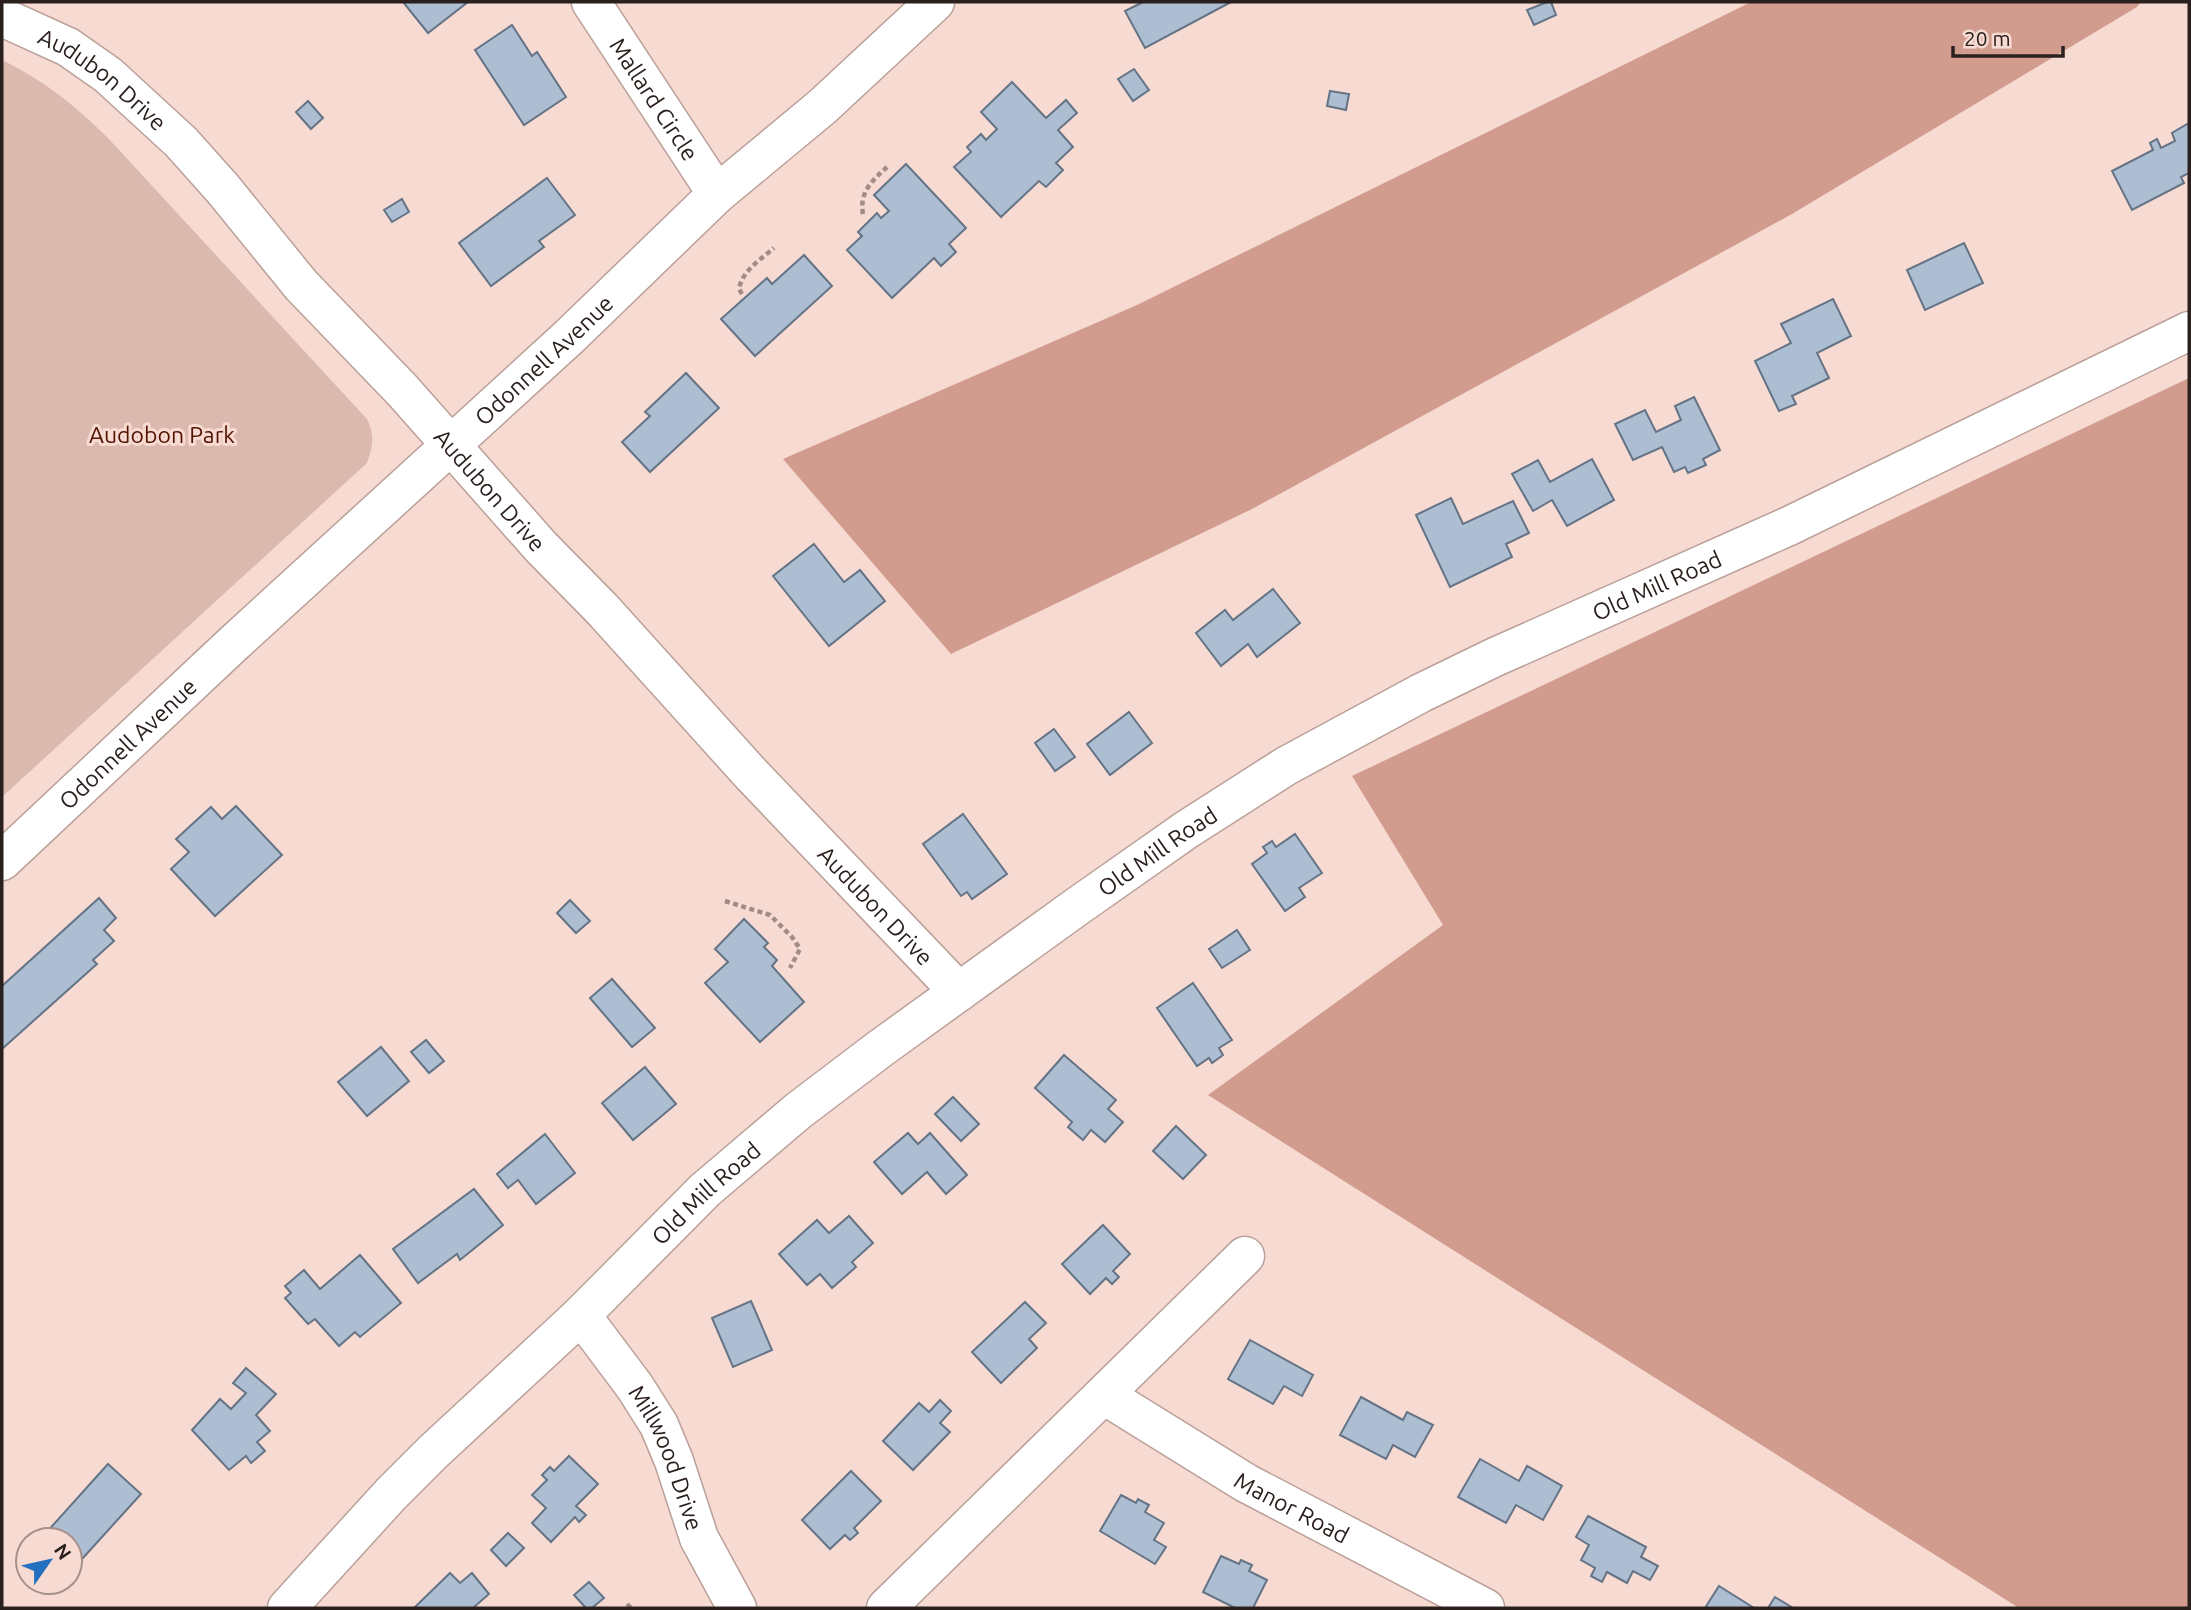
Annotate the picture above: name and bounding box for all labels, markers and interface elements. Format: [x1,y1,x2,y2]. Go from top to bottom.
scale bar [1953,14,2063,58]
street label: Audubon Drive [35,23,172,135]
text: 20 m [1964,26,2011,50]
street label: Mallard Circle [605,33,704,165]
street label: Odonnell Avenue [469,290,617,429]
park label: Audobon Park [89,422,235,447]
street label: Audubon Drive [430,424,551,556]
street label: Old Mill Road [1588,545,1725,625]
street label: Odonnell Avenue [54,673,201,814]
street label: Old Mill Road [1093,801,1221,901]
street label: Audubon Drive [814,841,938,970]
street label: Old Mill Road [646,1137,765,1249]
street label: Millwood Drive [625,1381,708,1533]
street label: Manor Road [1230,1467,1353,1547]
north arrow [14,1526,84,1596]
text: N [50,1539,76,1564]

